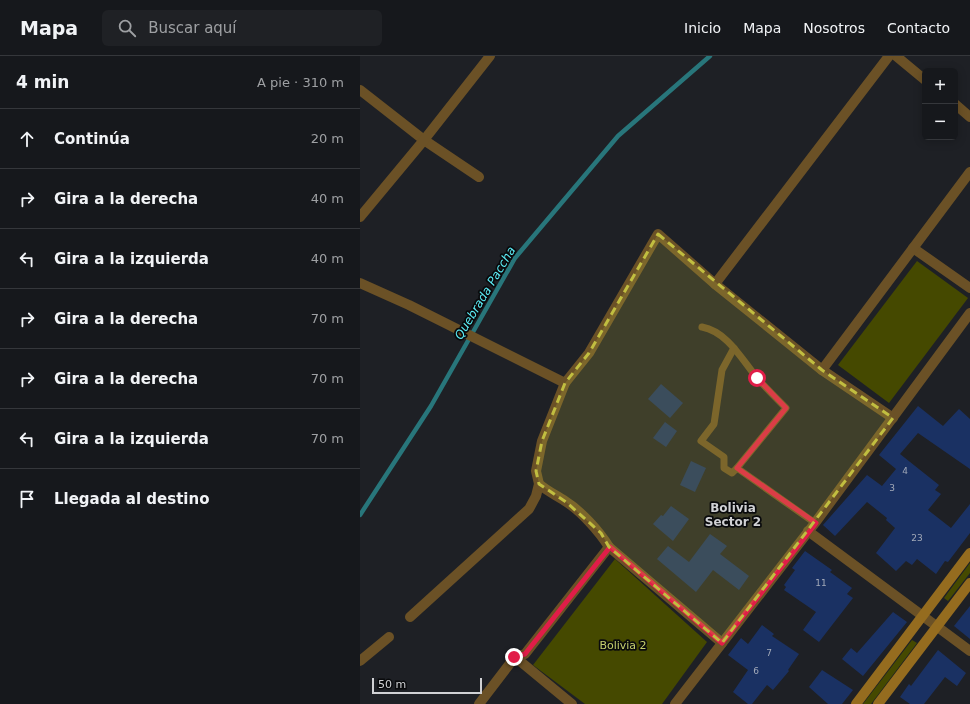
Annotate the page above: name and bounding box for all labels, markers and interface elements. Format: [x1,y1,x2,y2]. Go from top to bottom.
search box [102,10,382,46]
text: Mapa [20,17,78,39]
icon: search [116,17,138,39]
text: Buscar aquí [148,19,237,37]
text: Inicio [684,20,721,36]
text: Mapa [743,20,781,36]
text: Nosotros [803,20,865,36]
text: Contacto [887,20,950,36]
map controls [922,68,958,140]
button: + [922,68,958,104]
text: 4 min [16,72,69,92]
text: A pie · 310 m [257,75,344,90]
button: − [922,104,958,140]
icon: ahead [16,128,38,150]
text: Continúa [54,130,130,148]
text: 20 m [311,131,344,146]
icon: right [16,188,38,210]
text: Gira a la derecha [54,190,198,208]
text: 40 m [311,191,344,206]
water label: Quebrada Paccha [452,244,518,342]
icon: left [16,248,38,270]
text: Gira a la izquierda [54,250,209,268]
text: 40 m [311,251,344,266]
icon: right [16,308,38,330]
text: Gira a la derecha [54,310,198,328]
text: 70 m [311,311,344,326]
icon: right [16,368,38,390]
route start [748,369,766,387]
text: Gira a la derecha [54,370,198,388]
text: 70 m [311,371,344,386]
icon: left [16,428,38,450]
text: Gira a la izquierda [54,430,209,448]
text: 70 m [311,431,344,446]
house number: 4 [902,466,908,476]
house number: 3 [889,483,895,493]
icon: arrive [16,488,38,510]
text: Llegada al destino [54,490,209,508]
district label: Bolivia Sector 2 [705,501,761,529]
house number: 23 [911,533,923,543]
house number: 11 [815,578,827,588]
park label: Bolivia 2 [599,639,647,652]
route end [505,648,523,666]
house number: 7 [766,648,772,658]
house number: 6 [753,666,759,676]
scale bar [372,676,482,695]
text: 50 m [378,678,406,691]

